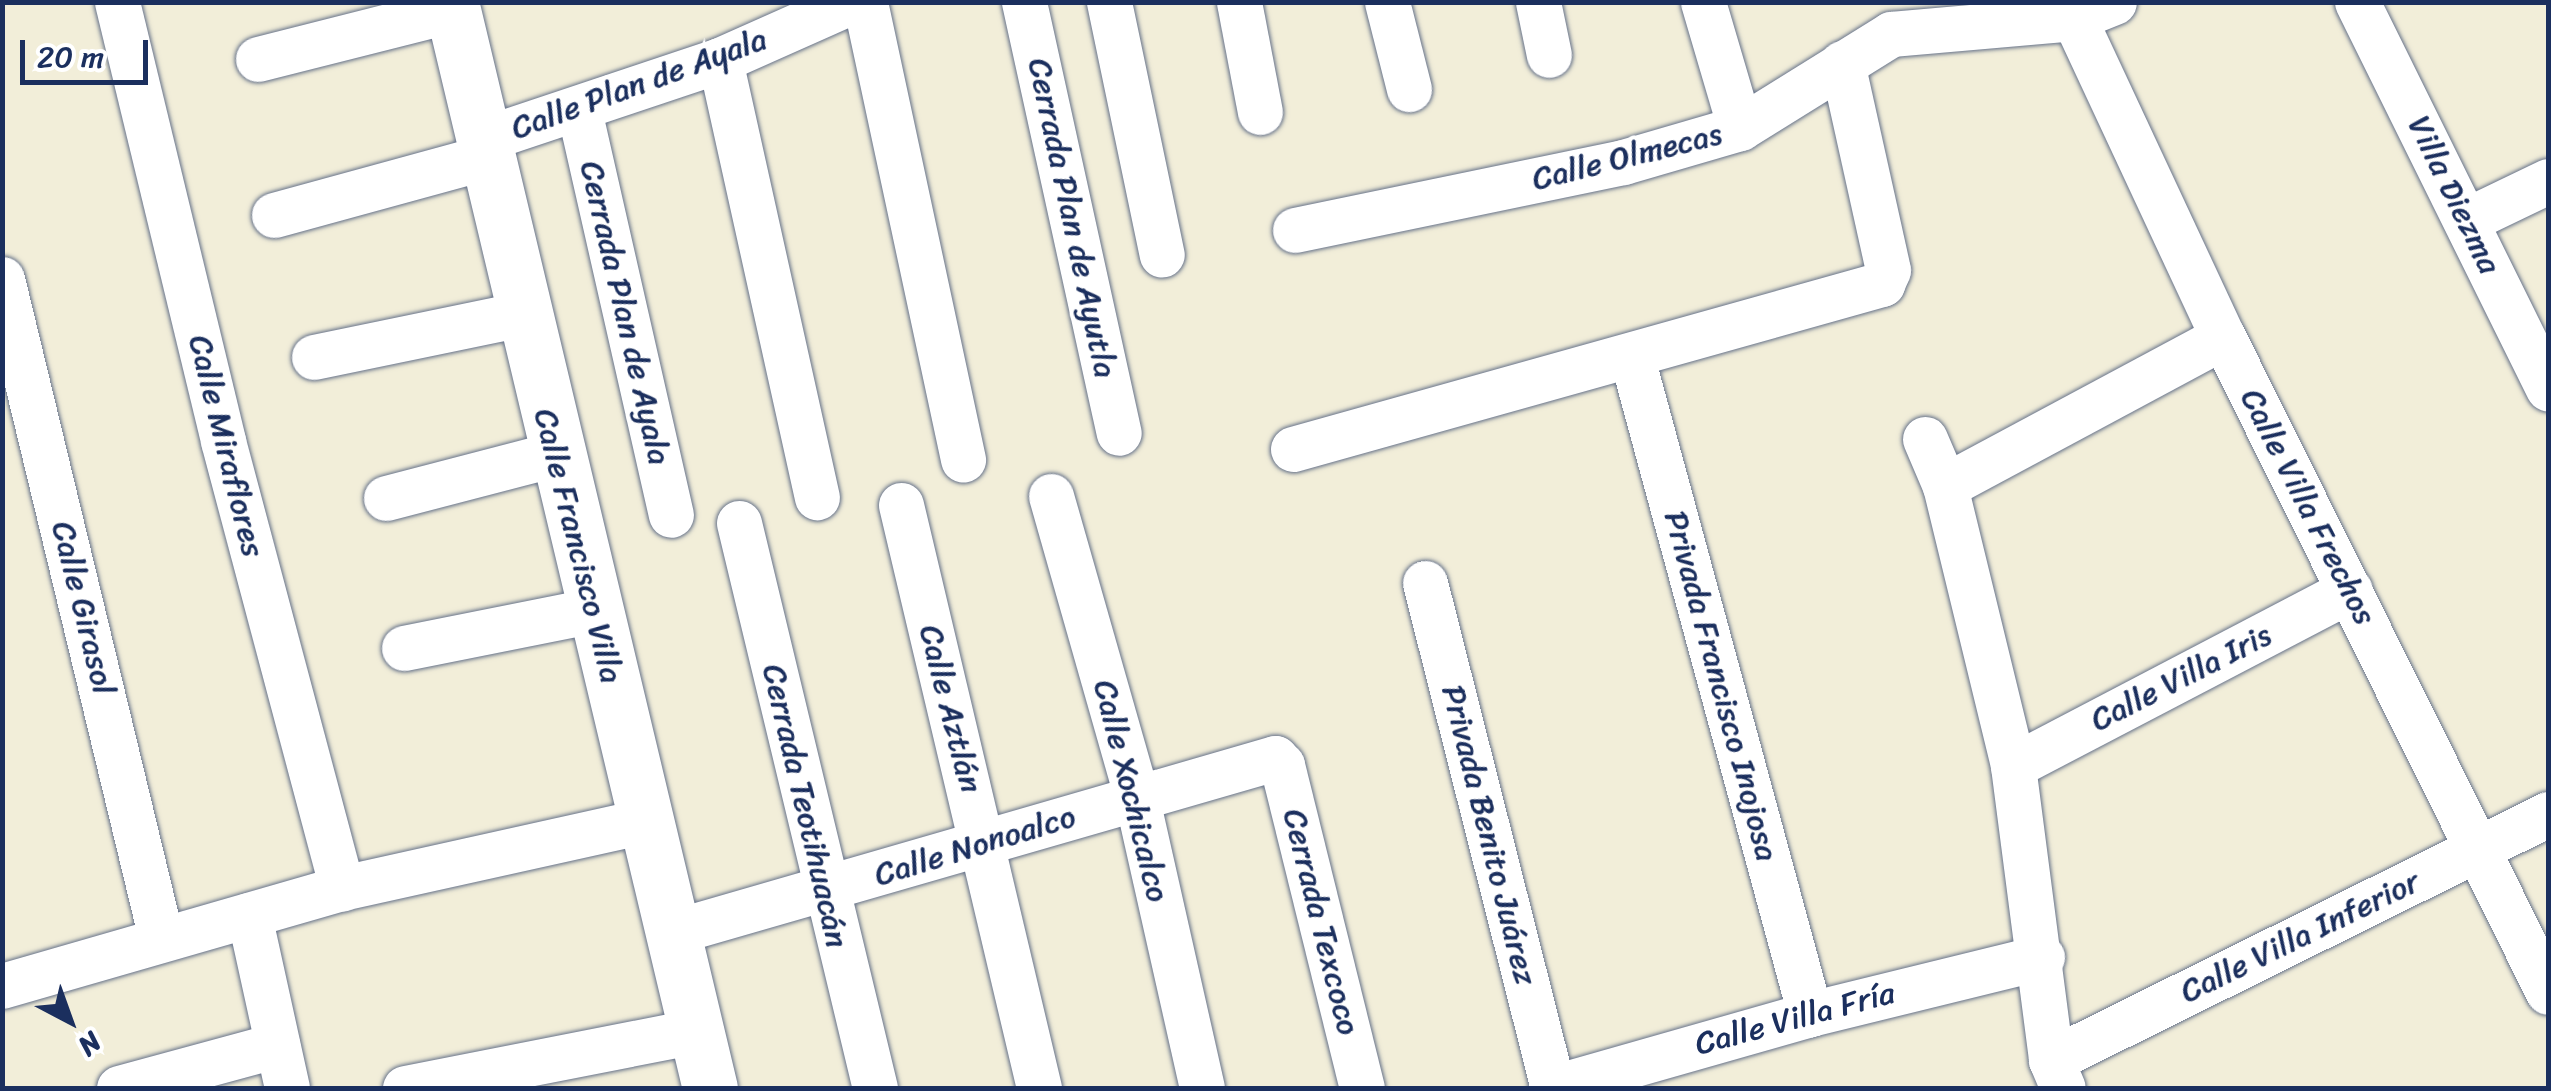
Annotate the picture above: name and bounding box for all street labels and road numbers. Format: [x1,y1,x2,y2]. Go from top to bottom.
street label: Calle Plan de Ayala [506,20,772,148]
street label: Cerrada Plan de Ayutla [1019,55,1125,381]
street label: Villa Diezma [2399,110,2509,280]
street label: Calle Olmecas [1527,115,1727,199]
street label: Cerrada Plan de Ayala [571,157,679,469]
street label: Calle Miraflores [180,332,272,560]
street label: Calle Villa Frechos [2232,382,2384,632]
street label: Calle Francisco Villa [525,403,631,689]
street label: Privada Francisco Inojosa [1656,508,1786,864]
street label: Calle Girasol [43,518,123,698]
street label: Calle Villa Iris [2084,616,2278,740]
street label: Calle Aztlán [911,621,989,797]
street label: Cerrada Teotihuacán [754,661,856,951]
street label: Calle Xochicalco [1085,676,1177,906]
street label: Privada Benito Juárez [1433,681,1545,989]
street label: Calle Nonoalco [870,797,1080,895]
street label: Cerrada Texcoco [1274,805,1368,1039]
street label: Calle Villa Inferior [2174,863,2426,1011]
street label: Calle Villa Fría [1691,974,1899,1064]

